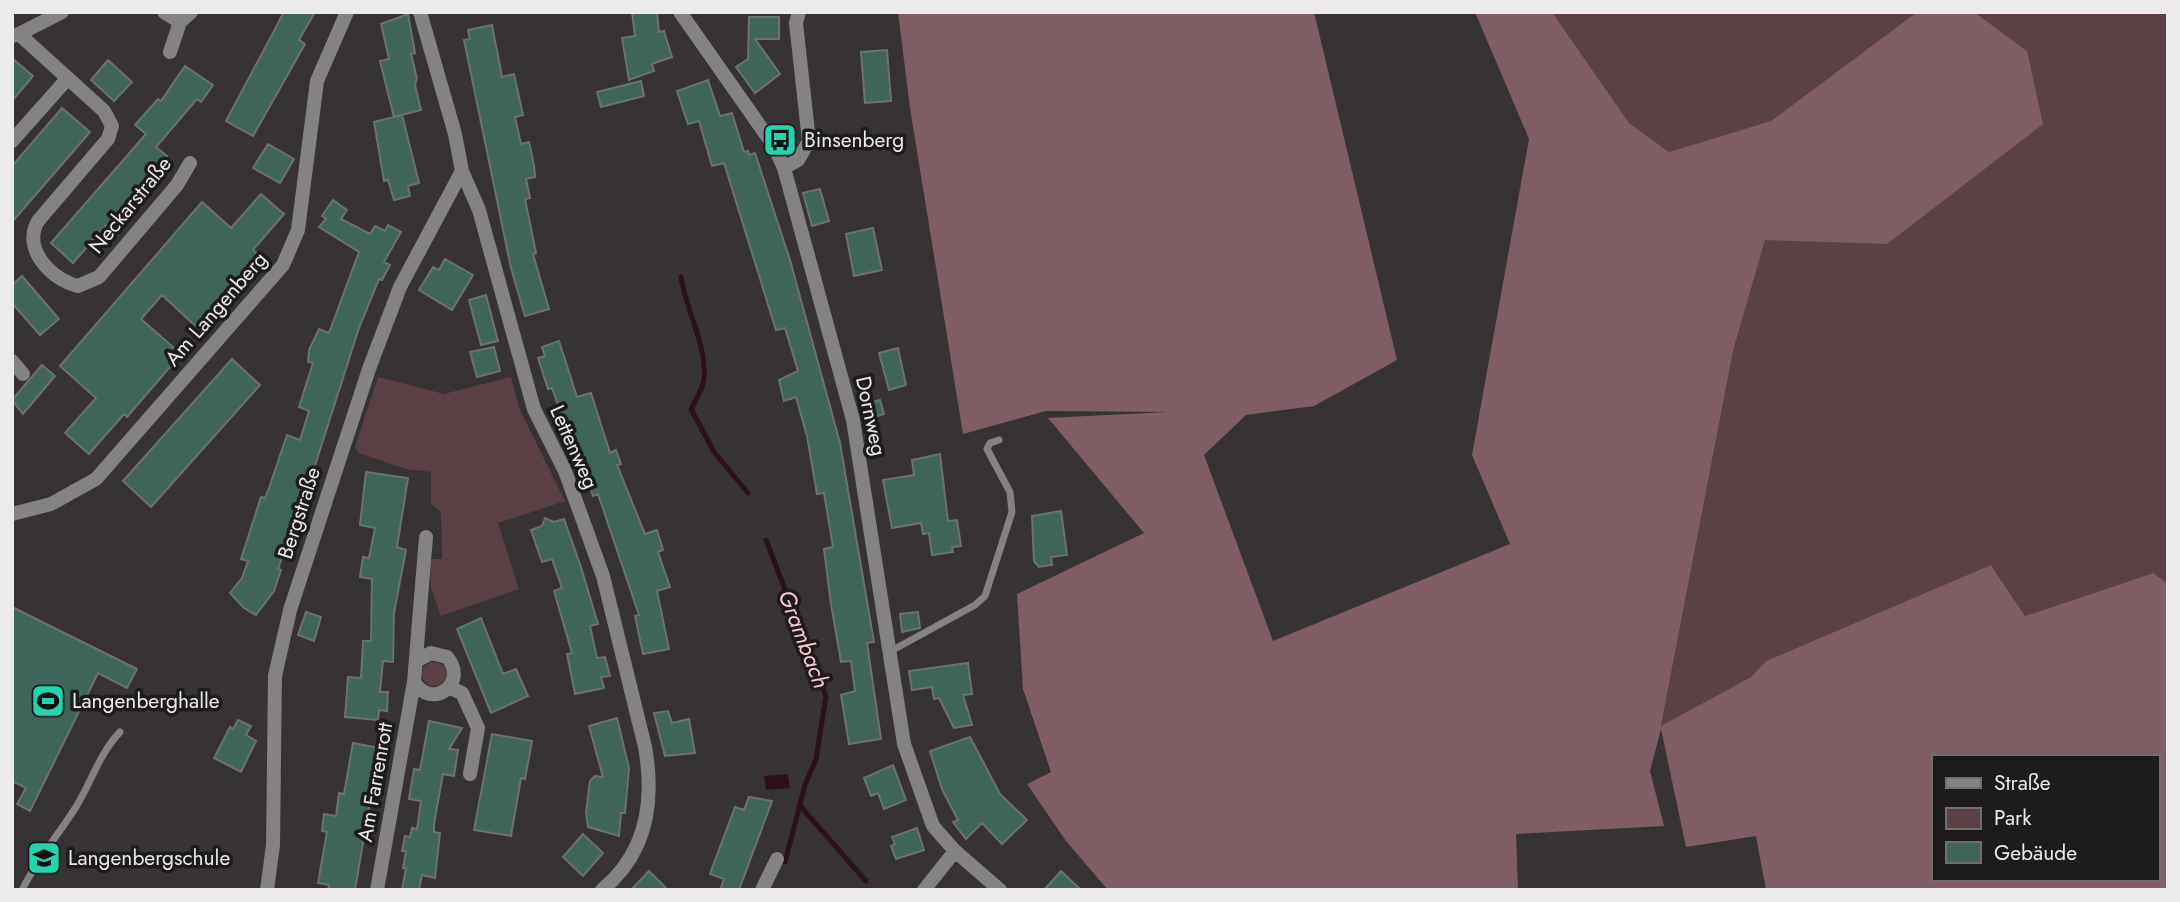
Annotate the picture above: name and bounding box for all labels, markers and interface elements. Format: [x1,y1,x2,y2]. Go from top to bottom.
bus stop icon: Binsenberg [761,121,799,159]
place label: Binsenberg [804,125,904,155]
street label: Neckarstraße [81,150,179,260]
street label: Am Langenberg [158,245,274,373]
street label: Dornweg [848,373,894,459]
street label: Lettenweg [542,400,606,494]
street label: Bergstraße [270,463,328,563]
water label: Grambach [770,585,838,693]
sports icon: Langenberghalle [29,682,67,720]
place label: Langenberghalle [72,686,220,716]
street label: Am Farrenrott [350,720,400,844]
legend [1932,755,2159,881]
text: Straße [1994,768,2051,798]
text: Park [1994,803,2032,833]
text: Gebäude [1994,838,2077,868]
school or university icon: Langenbergschule [25,839,63,877]
place label: Langenbergschule [68,843,230,873]

